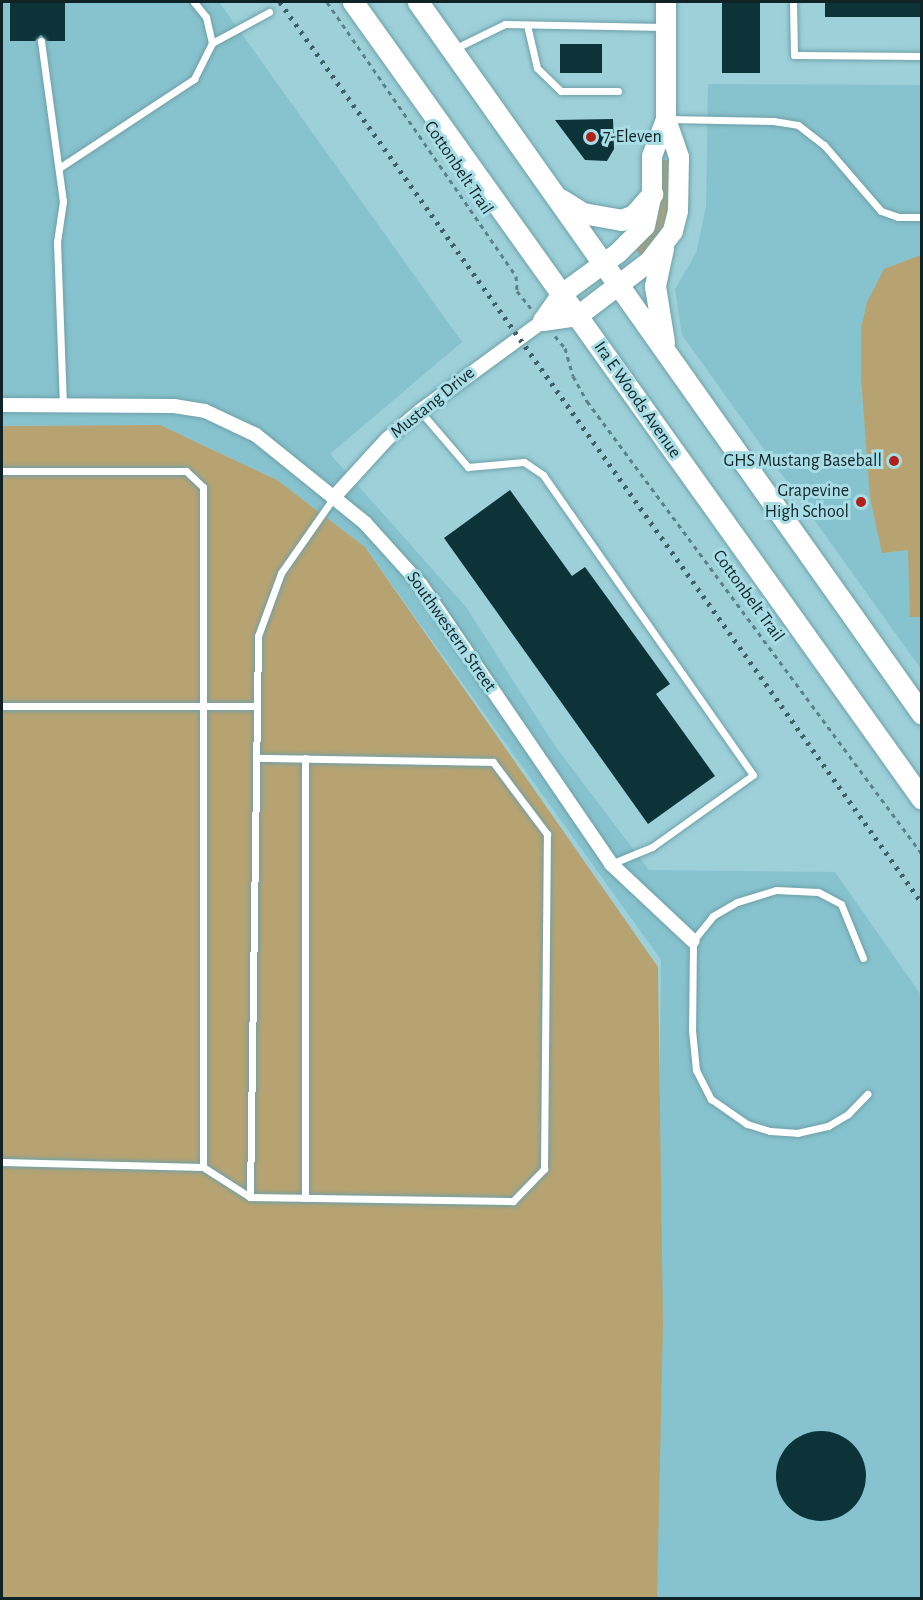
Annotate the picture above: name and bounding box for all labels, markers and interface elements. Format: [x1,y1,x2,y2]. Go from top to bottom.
street label: Cottonbelt Trail [419,117,497,219]
place label: 7-Eleven [603,126,662,148]
marker: 7-Eleven [584,130,598,144]
street label: Ira E Woods Avenue [589,337,685,463]
street label: Mustang Drive [387,363,479,443]
place label: GHS Mustang Baseball [723,450,882,472]
marker: GHS Mustang Baseball [887,454,901,468]
place label: Grapevine High School [765,481,849,524]
marker: Grapevine High School [854,495,868,509]
street label: Cottonbelt Trail [707,546,789,646]
street label: Southwestern Street [401,568,501,696]

